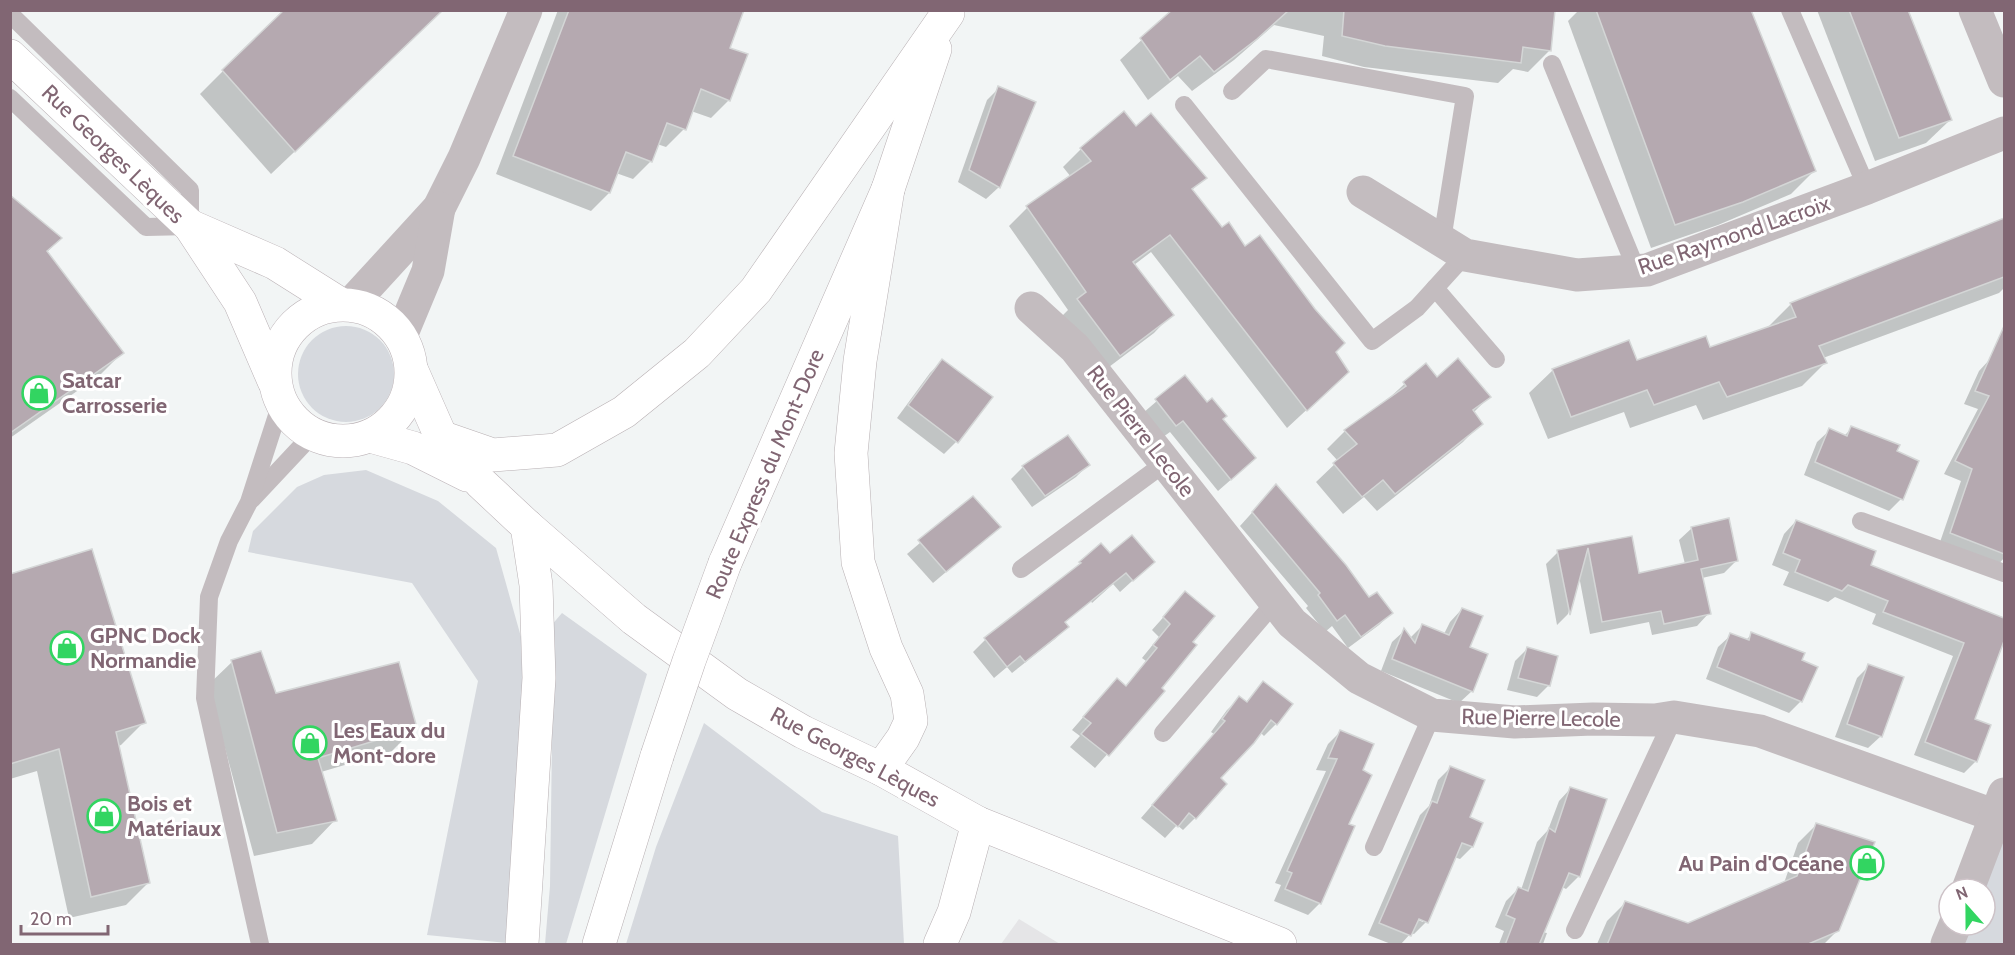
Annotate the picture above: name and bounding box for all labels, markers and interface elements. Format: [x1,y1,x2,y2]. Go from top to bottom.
street label: Rue Georges Lèques [36,79,190,229]
street label: Rue Raymond Lacroix [1634,189,1834,281]
street label: Route Express du Mont-Dore [700,345,830,603]
street label: Rue Pierre Lecole [1081,360,1201,502]
place label: Satcar Carrosserie [62,367,167,419]
shop icon: Satcar Carrosserie [21,375,57,411]
place label: GPNC Dock Normandie [90,622,201,674]
shop icon: GPNC Dock Normandie [49,630,85,666]
street label: Rue Georges Lèques [766,701,944,813]
street label: Rue Pierre Lecole [1461,703,1621,733]
place label: Les Eaux du Mont-dore [333,717,445,769]
shop icon: Les Eaux du Mont-dore [292,725,328,761]
place label: Bois et Matériaux [127,790,221,842]
shop icon: Bois et Matériaux [86,798,122,834]
shop icon: Au Pain d'Océane [1849,845,1885,881]
place label: Au Pain d'Océane [1678,850,1844,877]
north arrow [1937,877,1997,937]
text: N [1953,883,1970,904]
scale bar [21,898,108,936]
text: 20 m [30,908,72,930]

